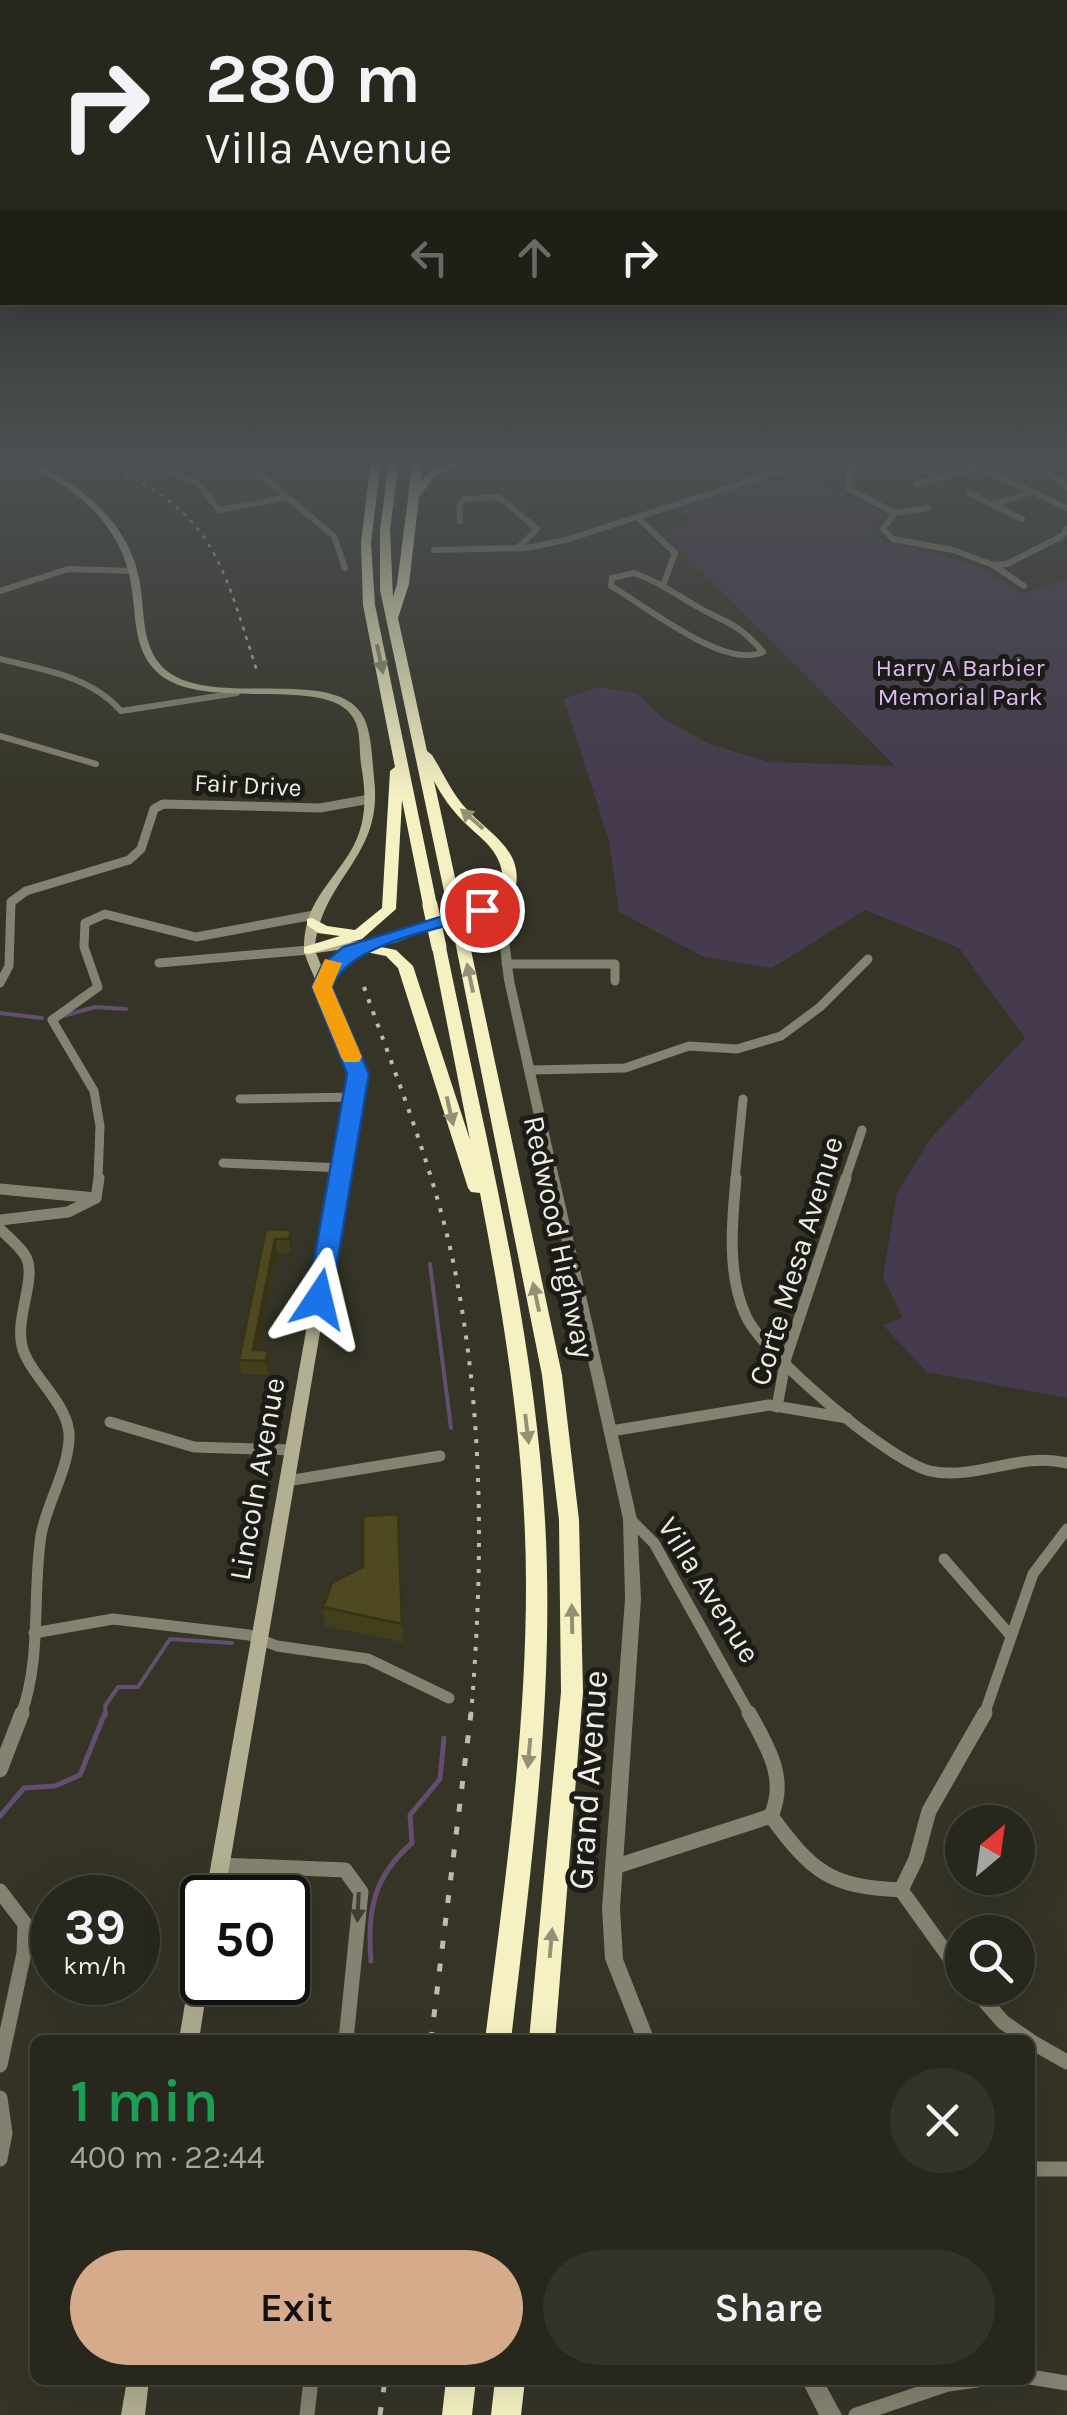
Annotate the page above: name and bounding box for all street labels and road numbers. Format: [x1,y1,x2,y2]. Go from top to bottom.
street label: Fair Drive [194,768,302,802]
street label: Redwood Highway [516,1112,602,1362]
street label: Corte Mesa Avenue [741,1132,851,1390]
street label: Lincoln Avenue [221,1375,293,1583]
street label: Villa Avenue [650,1510,768,1670]
street label: Grand Avenue [560,1669,616,1891]

